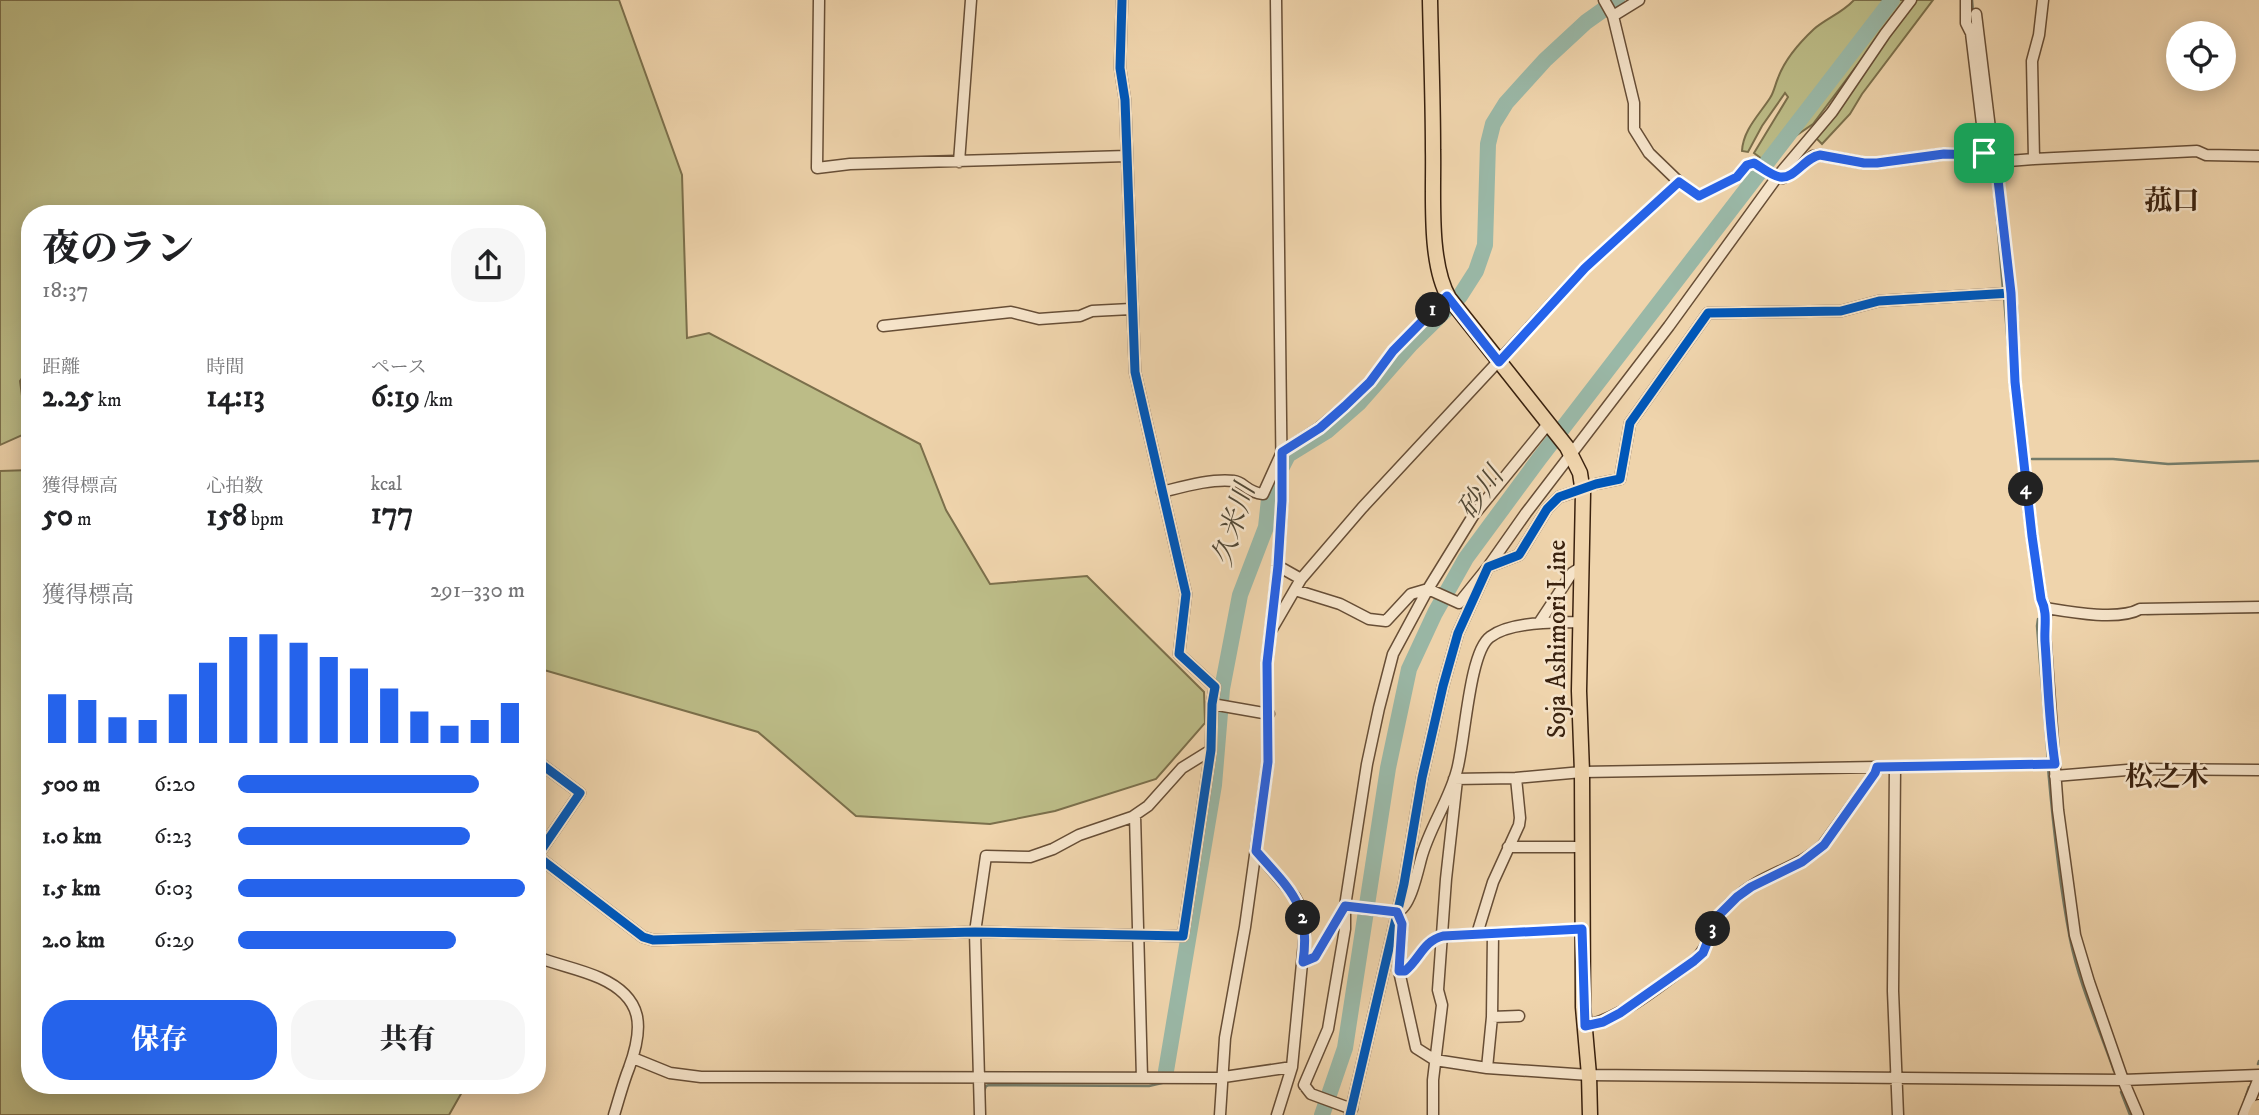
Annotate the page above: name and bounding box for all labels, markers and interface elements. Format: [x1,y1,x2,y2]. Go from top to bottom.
map controls [2166,21,2236,91]
button: locate [2166,21,2236,91]
pin [1954,123,2014,183]
icon: arrive [1965,134,2003,172]
district label: 菰口 [2144,184,2200,219]
text: 夜のラン [42,226,194,274]
button: share [451,228,525,302]
text: 18:37 [42,276,89,305]
pin: 1 [1416,292,1450,328]
text: 1 [1429,298,1436,321]
text: 距離 [42,356,80,379]
text: 時間 [206,356,244,379]
text: ペース [371,356,427,379]
text: 2.25 [42,379,94,416]
text: 14:13 [206,379,265,416]
text: 6:19 [371,379,420,416]
text: km [94,389,122,412]
text: /km [420,389,453,412]
water label: 砂川 [1450,458,1513,526]
pin: 4 [2008,472,2044,506]
text: kcal [371,473,402,496]
text: 獲得標高 [42,475,118,498]
text: 心拍数 [206,475,263,498]
water label: 久米川 [1205,477,1264,570]
text: 4 [2020,477,2031,500]
text: 177 [371,496,413,533]
text: 50 [42,498,73,535]
text: 158 [206,498,247,535]
text: m [73,508,91,531]
text: bpm [247,508,284,531]
street label: Soja Ashimori Line [1541,540,1574,738]
text: 291–330 m [430,576,525,605]
text: 獲得標高 [42,581,134,610]
district label: 松之木 [2125,760,2209,795]
text: 500 m [42,770,100,799]
text: 6:20 [154,770,196,799]
text: 1.0 km [42,822,102,851]
text: 6:23 [154,822,192,851]
text: 1.5 km [42,874,101,903]
text: 6:03 [154,874,193,903]
pin: 2 [1286,900,1320,936]
text: 2 [1298,906,1307,929]
pin: 3 [1696,912,1730,946]
text: 3 [1709,917,1716,940]
text: 2.0 km [42,926,105,955]
text: 6:29 [154,926,195,955]
button: 保存 [42,1000,277,1080]
button: 共有 [291,1000,525,1080]

